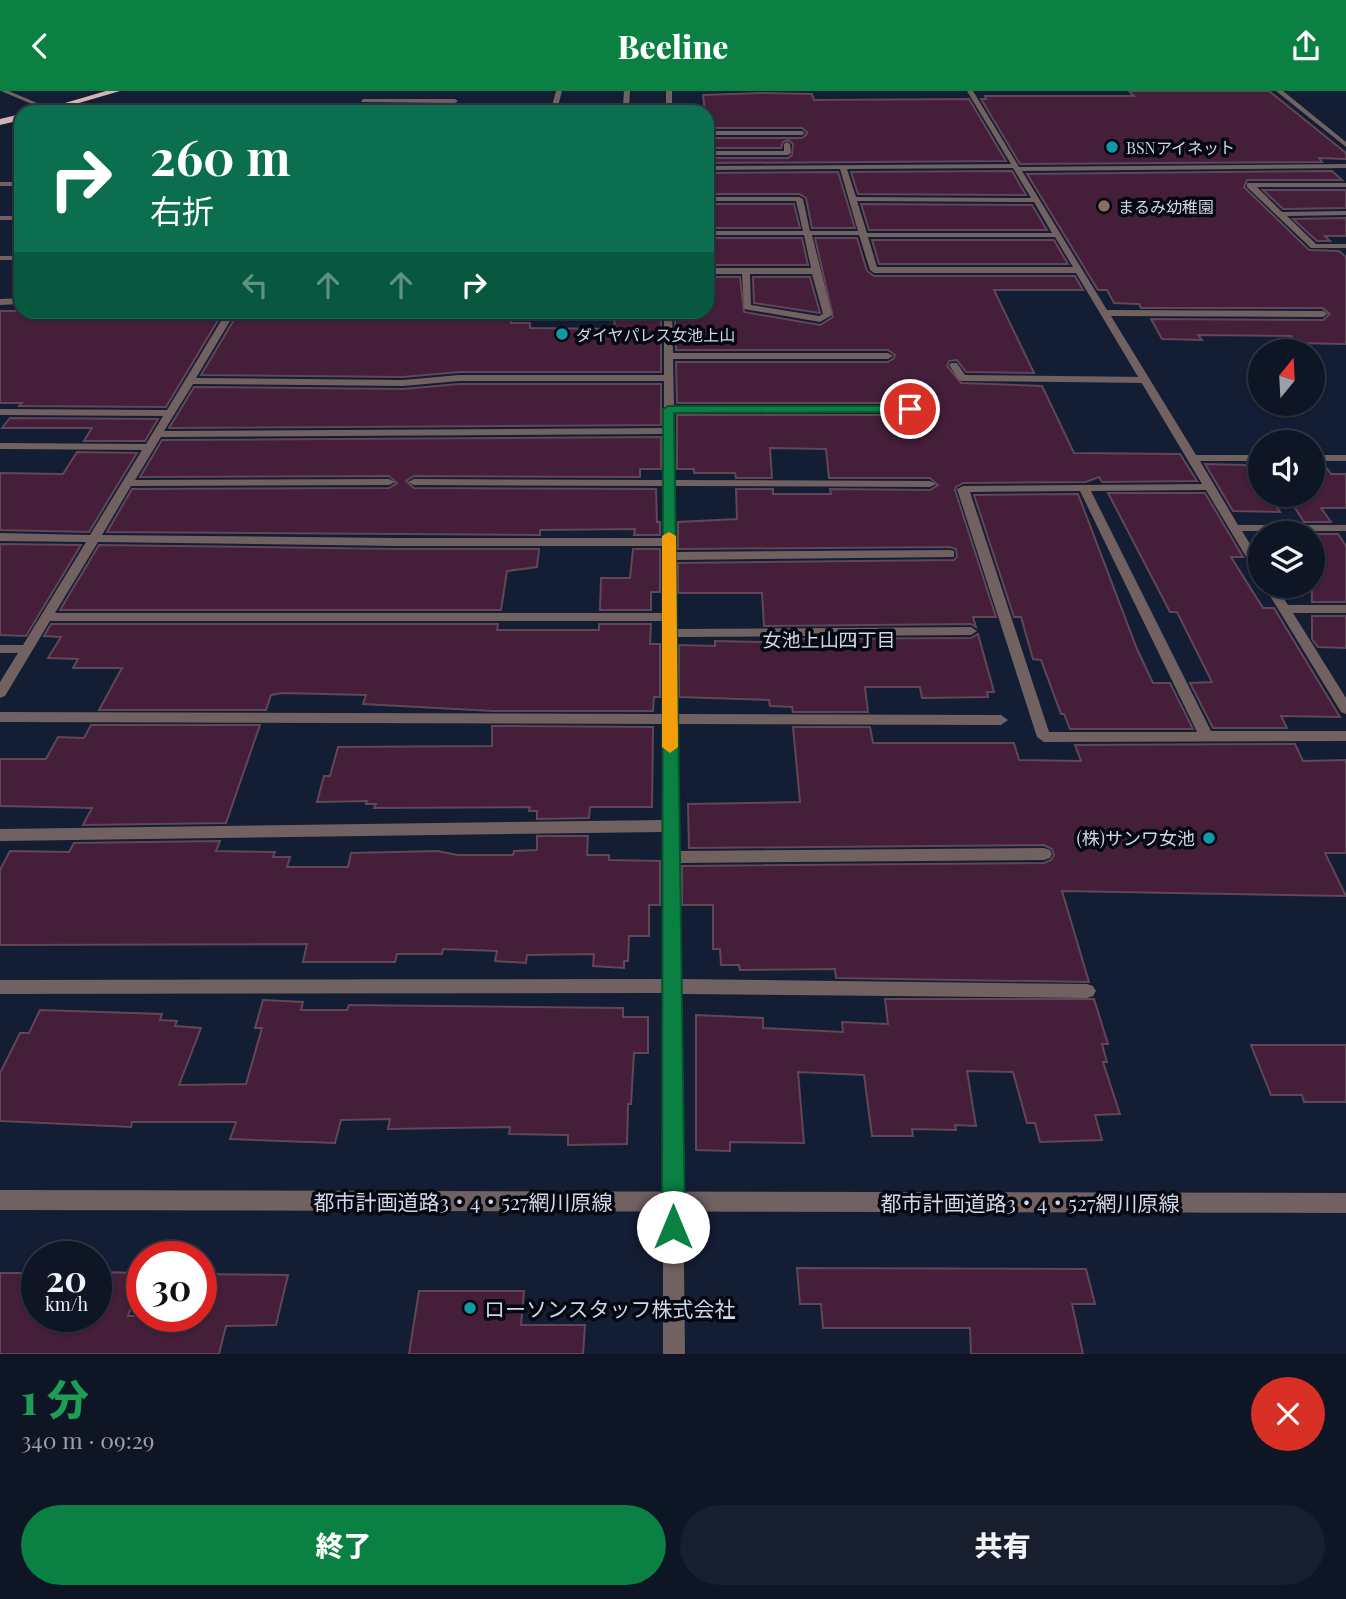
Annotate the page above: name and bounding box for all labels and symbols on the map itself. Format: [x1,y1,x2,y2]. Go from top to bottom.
place label: BSNアイネット [1126,137,1235,158]
marker: BSNアイネット [1104,139,1120,155]
place label: まるみ幼稚園 [1118,196,1214,217]
marker: まるみ幼稚園 [1096,198,1112,214]
place label: ダイヤパレス女池上山 [576,324,735,345]
marker: ダイヤパレス女池上山 [554,326,570,342]
north arrow [1248,339,1325,417]
pin [880,379,940,439]
district label: 女池上山四丁目 [762,626,896,652]
place label: (株)サンワ女池 [1076,826,1195,850]
marker: (株)サンワ女池 [1201,830,1217,846]
street label: 都市計画道路3・4・527網川原線 [313,1187,613,1215]
street label: 都市計画道路3・4・527網川原線 [880,1188,1180,1216]
position arrow [636,1190,710,1264]
speed limit sign: 30 [126,1241,217,1332]
place label: ローソンスタッフ株式会社 [484,1294,736,1322]
marker: ローソンスタッフ株式会社 [462,1300,478,1316]

